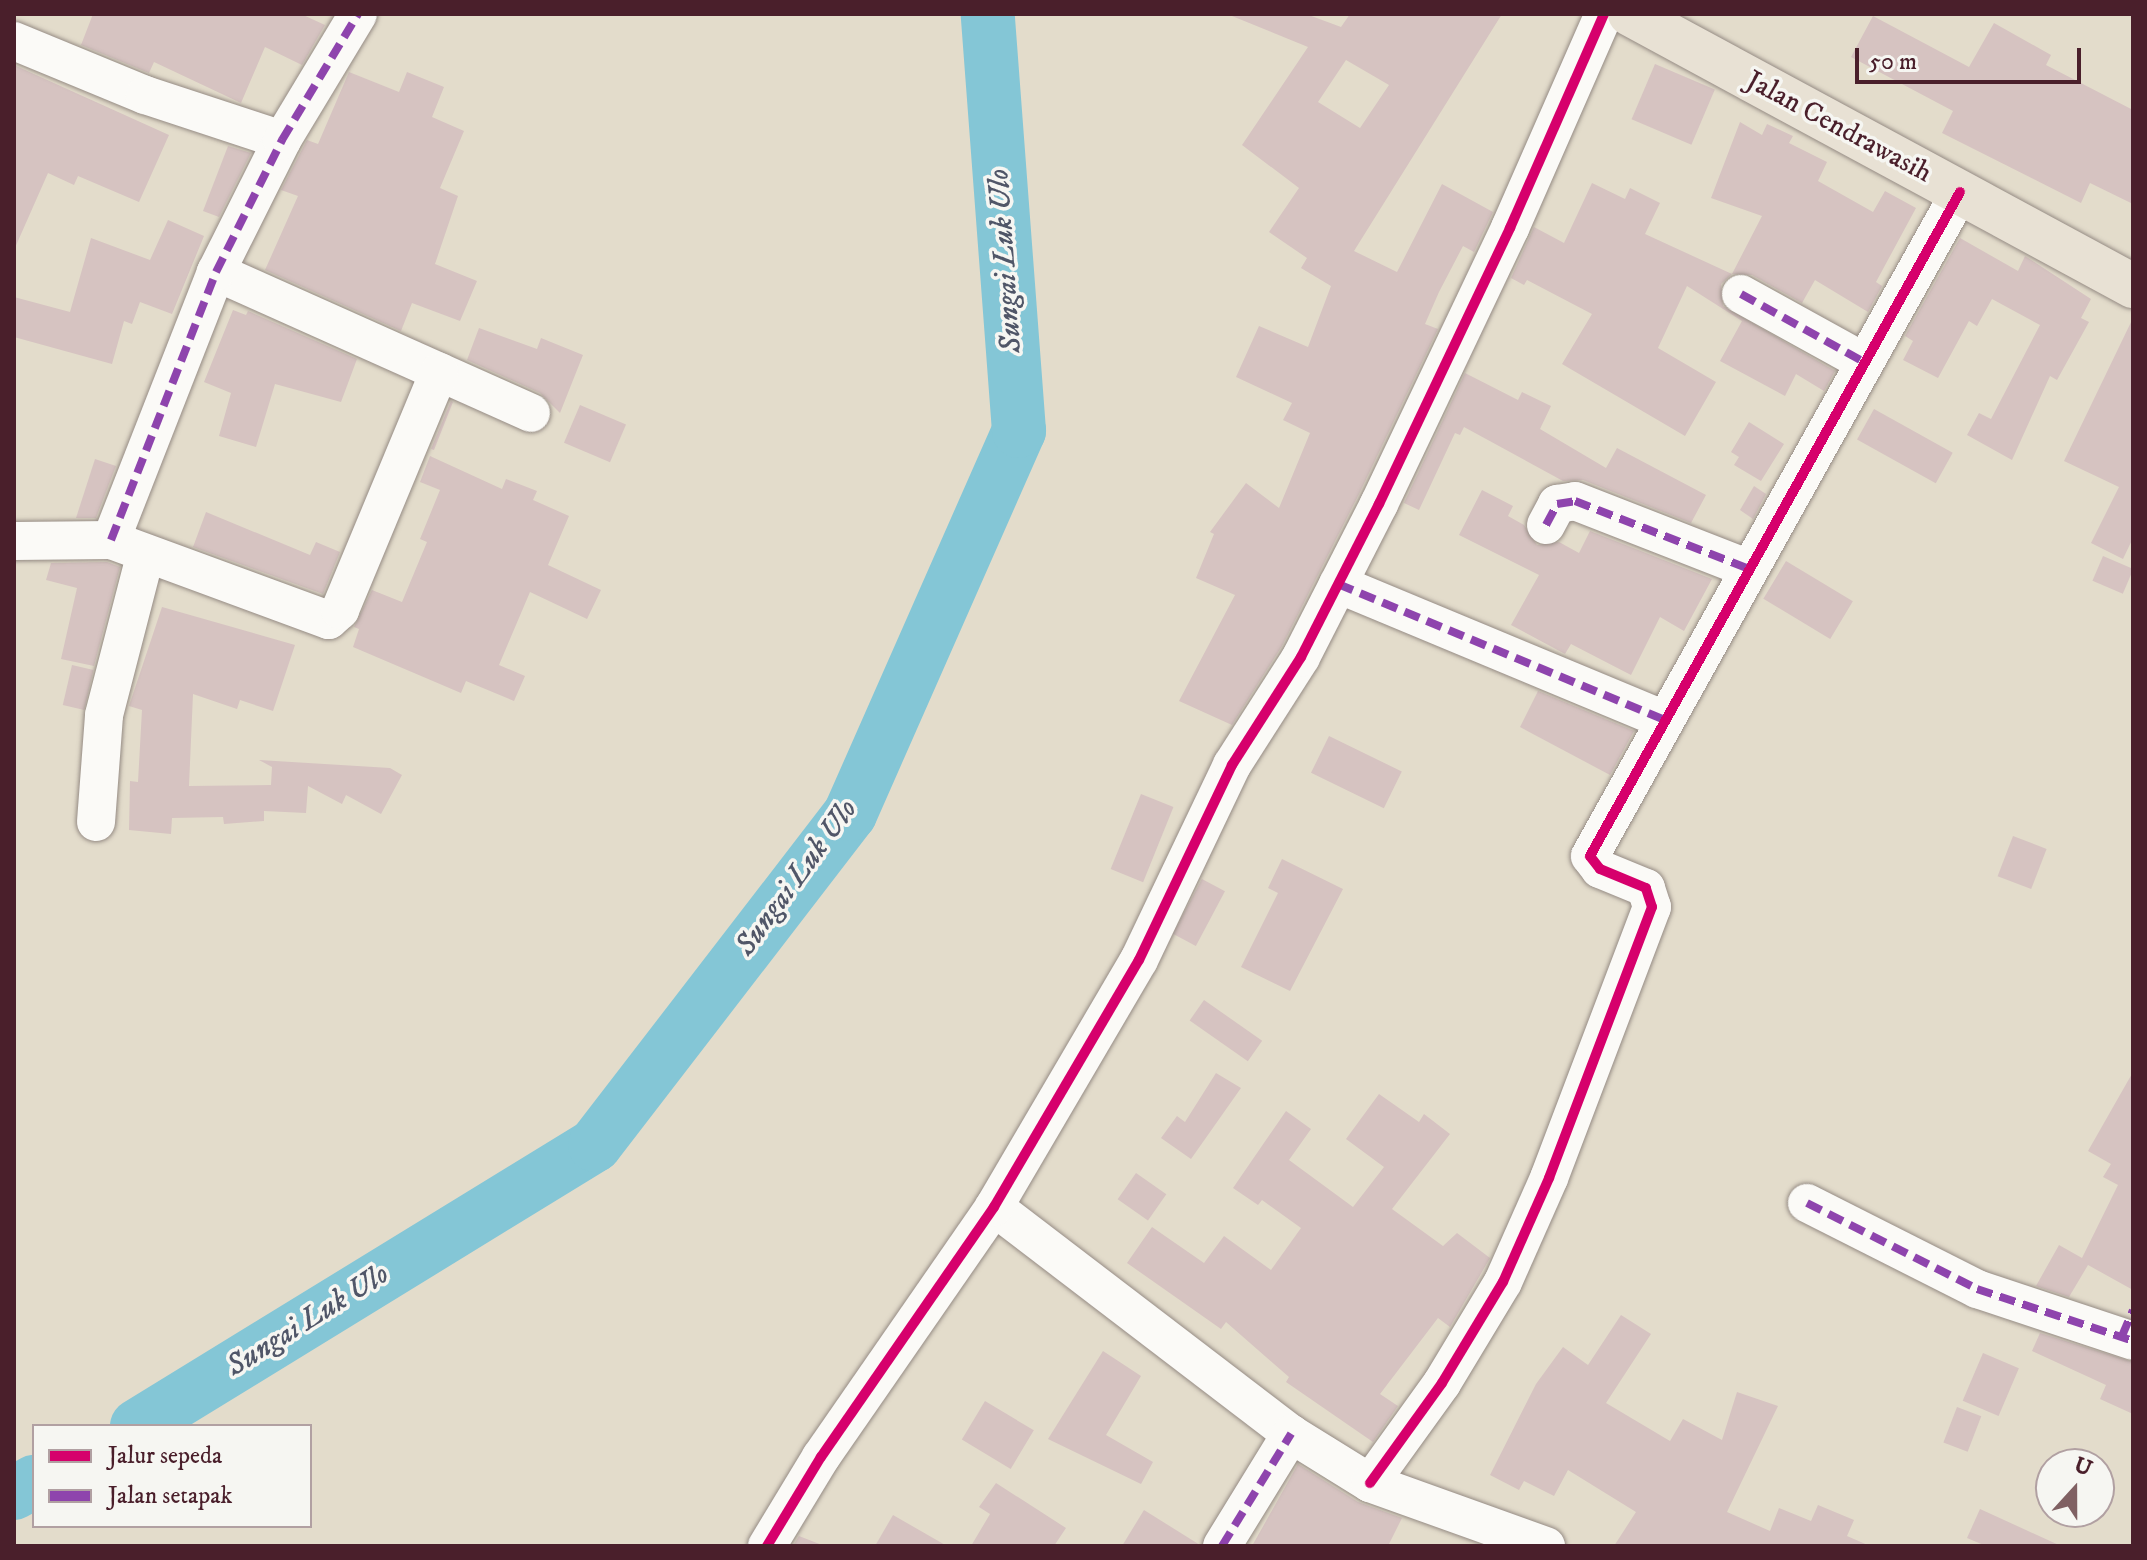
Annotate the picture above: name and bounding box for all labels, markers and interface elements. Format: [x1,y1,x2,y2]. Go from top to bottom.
scale bar [1859,32,2085,82]
text: 50 m [1869,47,1917,77]
street label: Jalan Cendrawasih [1740,64,1938,190]
water label: Sungai Luk Ulo [982,168,1030,354]
water label: Sungai Luk Ulo [728,793,866,963]
water label: Sungai Luk Ulo [220,1257,396,1385]
legend [32,1424,312,1528]
text: Jalur sepeda [108,1441,222,1471]
north arrow [2035,1448,2115,1528]
text: U [2070,1451,2096,1483]
text: Jalan setapak [108,1481,232,1511]

